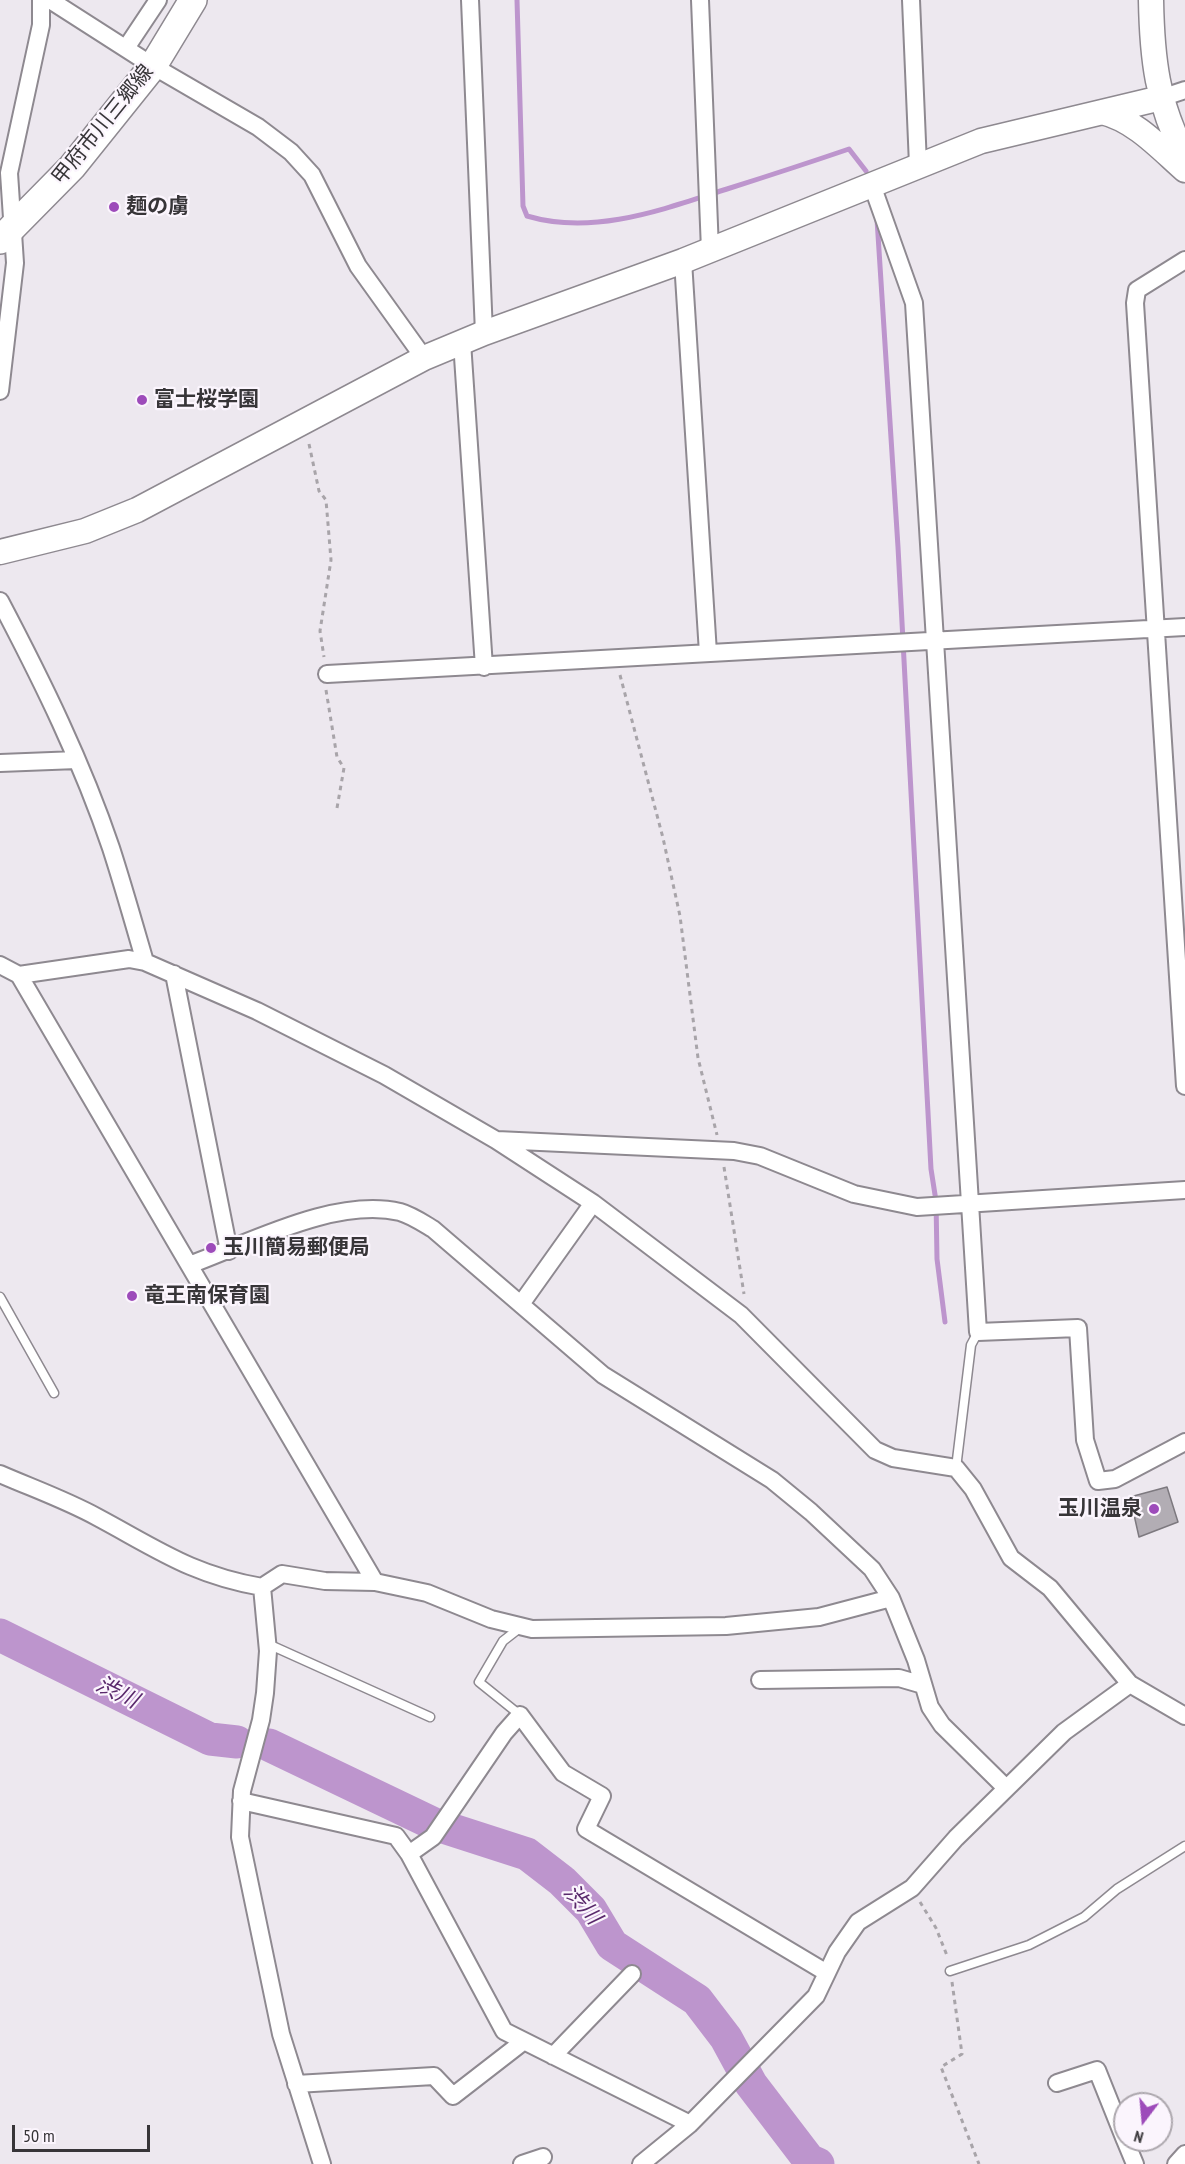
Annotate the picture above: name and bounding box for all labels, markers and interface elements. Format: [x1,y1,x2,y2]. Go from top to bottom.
street label: 甲府市川三郷線 [47,60,159,190]
place label: 麺の虜 [126,194,189,220]
marker: 麺の虜 [107,200,121,214]
place label: 富士桜学園 [154,387,259,413]
marker: 富士桜学園 [135,393,149,407]
place label: 玉川簡易郵便局 [223,1235,370,1261]
marker: 玉川簡易郵便局 [204,1241,218,1255]
place label: 竜王南保育園 [144,1283,270,1309]
marker: 竜王南保育園 [125,1289,139,1303]
place label: 玉川温泉 [1058,1496,1142,1522]
marker: 玉川温泉 [1147,1502,1161,1516]
water label: 渋川 [91,1671,143,1715]
water label: 渋川 [558,1880,606,1930]
north arrow [1113,2092,1173,2152]
scale bar [15,2113,153,2151]
text: 50 m [23,2124,55,2147]
text: N [1132,2127,1146,2148]

